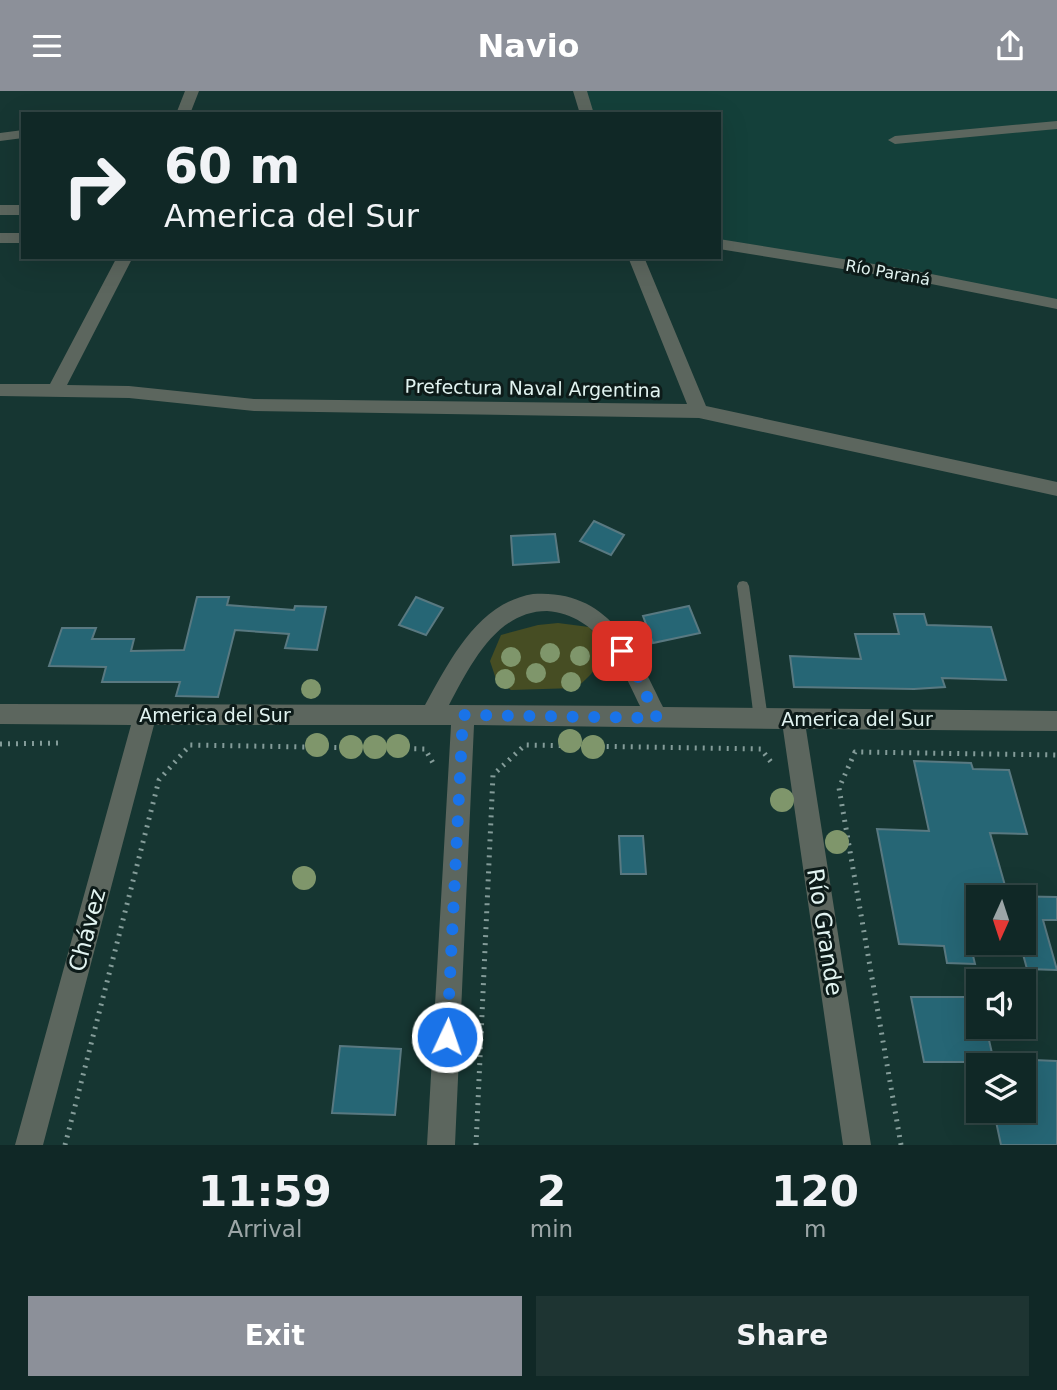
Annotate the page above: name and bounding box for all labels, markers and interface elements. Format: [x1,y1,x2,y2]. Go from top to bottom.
icon: menu [28,27,66,65]
text: Navio [477,27,580,65]
icon: share [991,27,1029,65]
text: 60 m [164,138,300,195]
icon: right [49,140,140,231]
text: America del Sur [164,197,419,235]
street label: Río Paraná [844,256,932,289]
street label: Prefectura Naval Argentina [404,375,662,401]
pin [592,621,652,681]
icon: arrive [603,632,641,670]
street label: America del Sur [139,704,291,726]
street label: America del Sur [781,708,933,730]
street label: Río Grande [802,867,848,997]
north arrow [966,885,1036,955]
map controls [966,885,1036,1123]
street label: Chávez [63,886,111,974]
button: sound [966,969,1036,1039]
position arrow [410,1000,484,1074]
button: layers [966,1053,1036,1123]
text: 11:59 [198,1167,332,1216]
text: 2 [537,1167,566,1216]
text: 120 [771,1167,859,1216]
text: Arrival [228,1216,302,1242]
text: min [530,1216,573,1242]
text: m [804,1216,826,1242]
button: Exit [28,1296,522,1376]
button: Share [536,1296,1029,1376]

